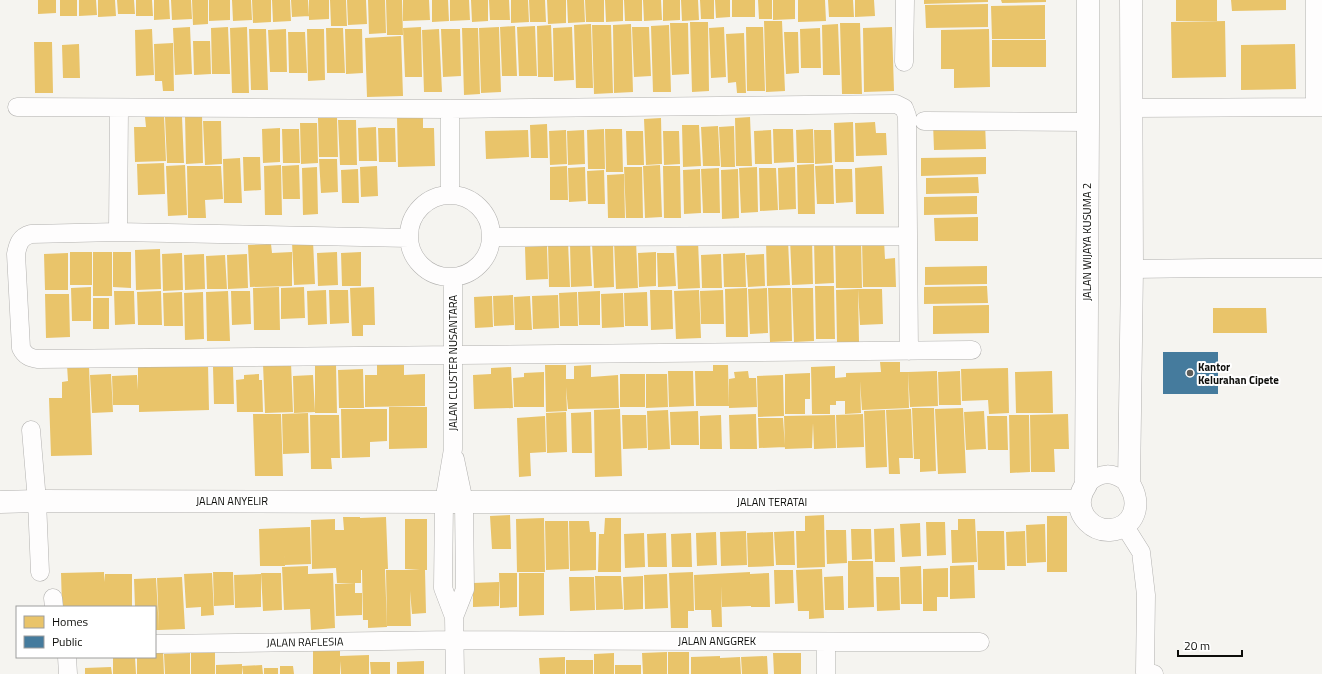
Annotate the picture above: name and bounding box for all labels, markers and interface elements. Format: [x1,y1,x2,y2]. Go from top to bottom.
street label: JALAN WIJAYA KUSUMA 2 [1079,183,1095,301]
street label: JALAN CLUSTER NUSANTARA [445,295,461,431]
place label: Kantor Kelurahan Cipete [1198,359,1279,388]
marker: Kantor Kelurahan Cipete [1185,368,1195,378]
street label: JALAN ANYELIR [196,493,268,509]
street label: JALAN TERATAI [737,494,807,510]
legend [16,606,156,658]
text: Homes [52,612,88,631]
text: Public [52,632,82,651]
scale bar [1178,632,1242,658]
street label: JALAN RAFLESIA [266,633,344,651]
street label: JALAN ANGGREK [678,633,757,649]
text: 20 m [1184,636,1210,655]

